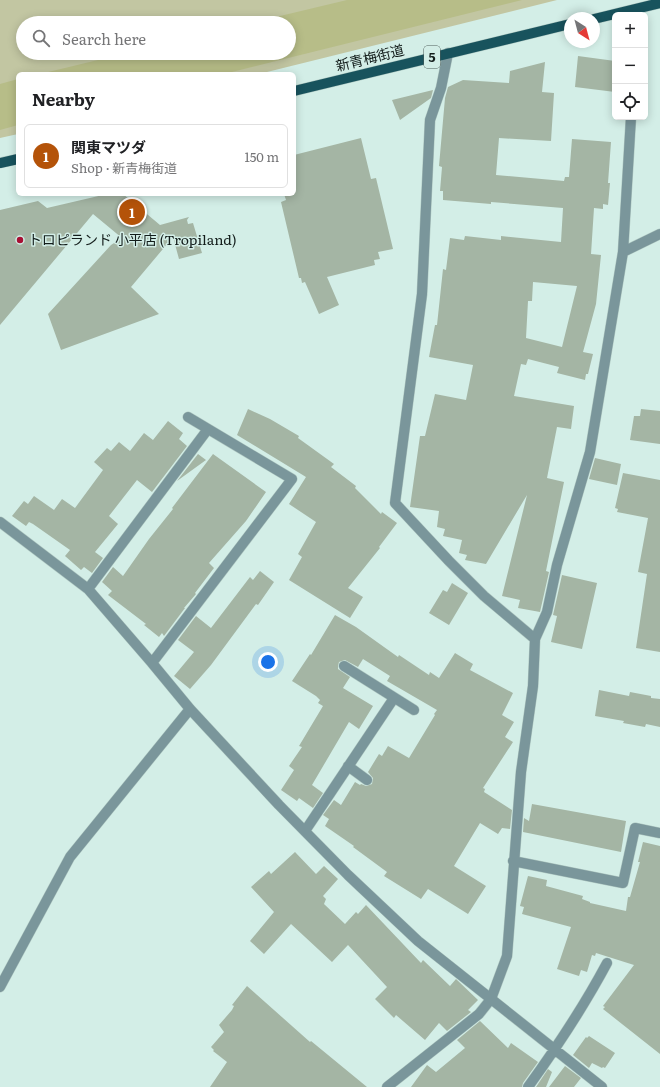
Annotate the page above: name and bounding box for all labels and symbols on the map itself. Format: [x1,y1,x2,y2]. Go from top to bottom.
north arrow [564,12,600,48]
street label: 新青梅街道 [333,39,406,75]
road number: 5 [424,46,440,68]
pin: 1 [119,197,145,227]
place label: トロピランド 小平店 (Tropiland) [28,229,237,249]
marker: トロピランド 小平店 (Tropiland) [15,235,25,245]
your location [258,652,278,672]

